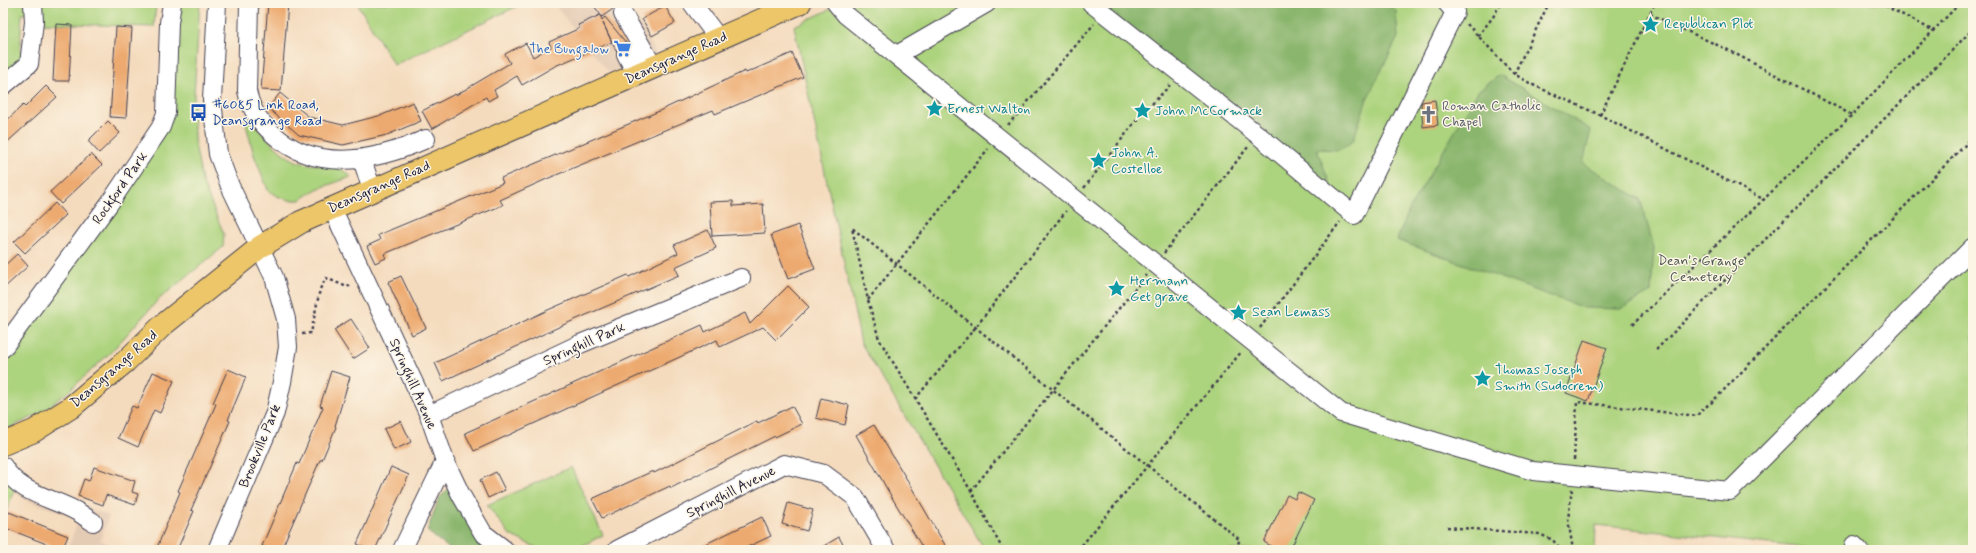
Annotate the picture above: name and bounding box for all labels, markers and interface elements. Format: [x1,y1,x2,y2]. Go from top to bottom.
place icon: Republican Plot [1641,14,1661,34]
place label: Republican Plot [1664,15,1753,33]
street label: Deansgrange Road [622,27,730,89]
supermarket icon: The Bungalow [612,39,632,59]
place label: The Bungalow [529,40,609,60]
place label: #6085 Link Road, Deansgrange Road [212,96,322,130]
place label: Roman Catholic Chapel [1442,97,1541,131]
place icon: Ernest Walton [924,99,944,119]
place label: Ernest Walton [947,100,1030,118]
place icon: John McCormack [1132,101,1152,121]
place label: John McCormack [1155,102,1262,120]
bus stop icon: #6085 Link Road, Deansgrange Road [189,103,209,123]
church icon: Roman Catholic Chapel [1419,104,1439,124]
place label: John A. Costelloe [1111,144,1163,178]
street label: Rockford Park [88,148,153,229]
place icon: John A. Costelloe [1088,151,1108,171]
street label: Deansgrange Road [325,156,433,218]
park label: Dean's Grange Cemetery [1658,252,1744,286]
place label: Hermann Get grave [1130,272,1188,307]
place icon: Hermann Get grave [1107,279,1127,299]
place icon: Sean Lemass [1229,302,1249,322]
place label: Sean Lemass [1252,303,1331,321]
street label: Springhill Park [540,318,629,372]
street label: Deansgrange Road [67,326,161,412]
street label: Springhill Avenue [383,336,441,434]
place label: Thomas Joseph Smith (Sudocrem) [1495,361,1603,395]
place icon: Thomas Joseph Smith (Sudocrem) [1472,368,1492,388]
street label: Brookville Park [235,402,285,490]
street label: Springhill Avenue [683,462,780,524]

